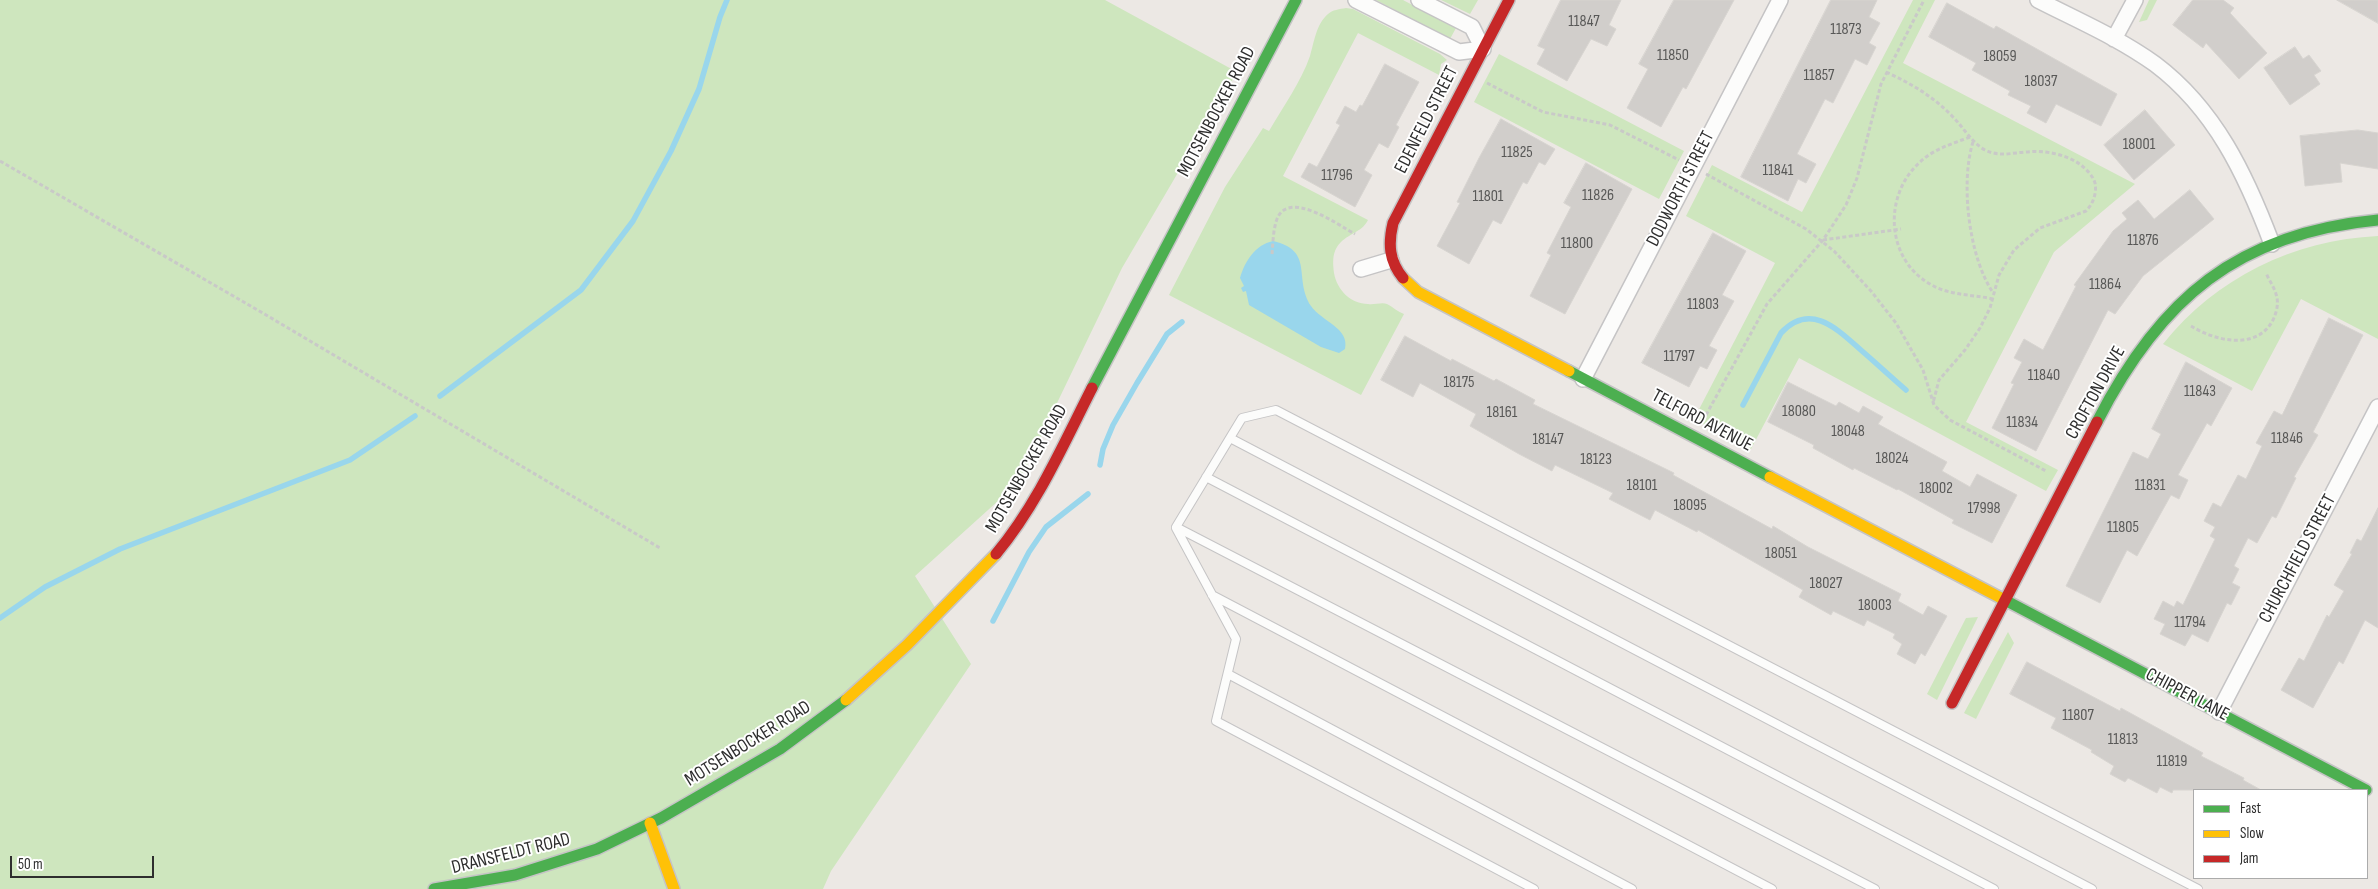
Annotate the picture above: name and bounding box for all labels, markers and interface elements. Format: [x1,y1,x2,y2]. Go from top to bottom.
house number: 11847 [1568,12,1600,32]
house number: 11873 [1830,20,1862,40]
street label: MOTSENBOCKER ROAD [1173,43,1261,181]
house number: 11850 [1657,46,1689,66]
house number: 18059 [1983,47,2017,67]
street label: EDENFELD STREET [1390,63,1464,177]
house number: 11857 [1804,66,1834,86]
house number: 18037 [2025,72,2057,92]
street label: DODWORTH STREET [1642,128,1720,250]
house number: 18001 [2123,135,2155,155]
house number: 11825 [1501,143,1533,163]
house number: 11841 [1763,161,1793,181]
house number: 11796 [1321,166,1353,186]
house number: 11826 [1582,186,1614,206]
house number: 11801 [1473,187,1503,207]
house number: 11876 [2127,231,2159,251]
house number: 11800 [1561,234,1593,254]
house number: 11864 [2089,275,2121,295]
house number: 11803 [1687,295,1719,315]
street label: CROFTON DRIVE [2061,343,2131,443]
house number: 11797 [1663,347,1695,367]
house number: 11840 [2028,366,2060,386]
house number: 18175 [1444,373,1474,393]
house number: 11843 [2184,382,2216,402]
street label: TELFORD AVENUE [1648,385,1756,457]
street label: MOTSENBOCKER ROAD [981,401,1073,537]
house number: 18080 [1782,402,1816,422]
house number: 18161 [1487,403,1517,423]
house number: 11834 [2006,413,2038,433]
house number: 18048 [1831,422,1865,442]
house number: 11846 [2271,429,2303,449]
house number: 18147 [1532,430,1564,450]
house number: 18024 [1876,449,1908,469]
house number: 18123 [1580,450,1612,470]
house number: 18101 [1627,476,1657,496]
house number: 11831 [2135,476,2165,496]
house number: 18002 [1919,479,1953,499]
street label: CHURCHFIELD STREET [2255,491,2341,627]
house number: 18095 [1673,496,1707,516]
house number: 17998 [1967,499,2001,519]
house number: 11805 [2107,518,2139,538]
house number: 18051 [1765,544,1797,564]
house number: 18027 [1810,574,1842,594]
house number: 18003 [1858,596,1892,616]
house number: 11794 [2174,613,2206,633]
street label: CHIPPER LANE [2141,664,2233,726]
street label: MOTSENBOCKER ROAD [681,696,815,792]
house number: 11807 [2062,706,2094,726]
house number: 11813 [2108,730,2138,750]
house number: 11819 [2157,752,2187,772]
legend [2193,789,2368,879]
text: Fast [2240,799,2261,818]
text: Slow [2240,824,2264,843]
street label: DRANSFELDT ROAD [449,828,573,880]
scale bar [12,846,156,878]
text: Jam [2240,849,2258,868]
text: 50 m [18,855,43,874]

